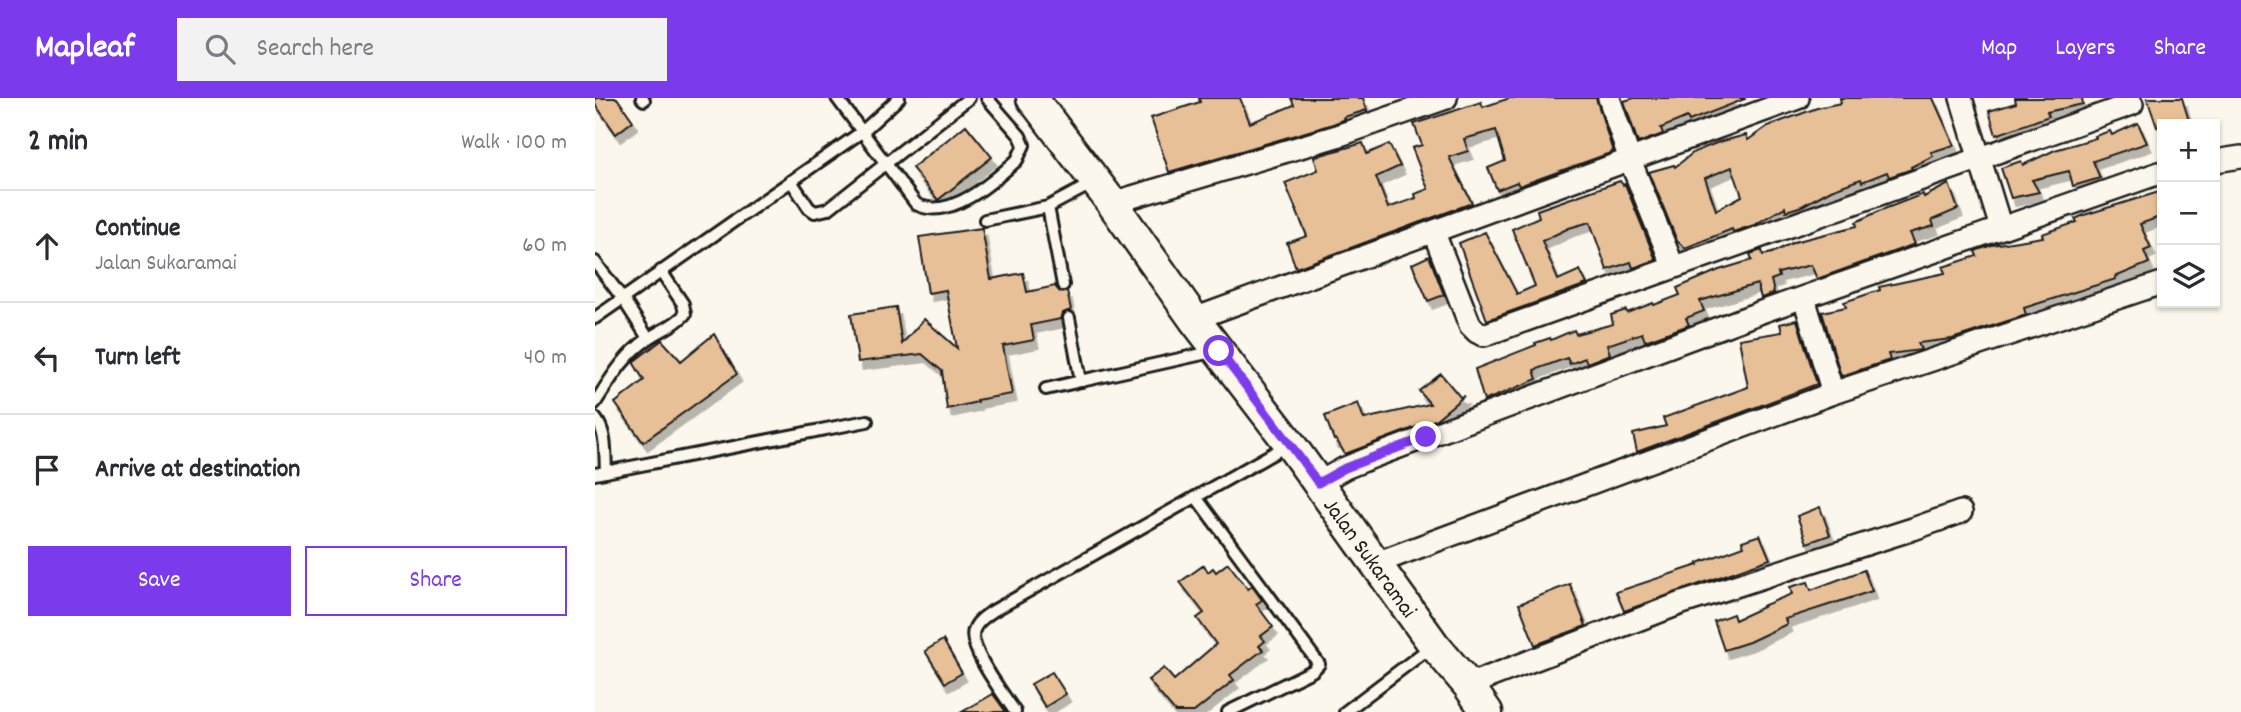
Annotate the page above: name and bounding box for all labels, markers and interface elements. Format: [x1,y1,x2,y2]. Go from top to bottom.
search box [177,18,667,81]
text: Mapleaf [35,26,135,73]
icon: search [201,30,239,68]
text: Search here [257,31,374,68]
text: Map [1981,32,2017,66]
text: Layers [2055,32,2116,66]
text: Share [2154,32,2206,66]
map controls [2157,119,2220,308]
button: + [2157,119,2220,182]
text: 2 min [28,122,88,165]
text: Walk · 100 m [461,127,567,160]
button: − [2157,182,2220,245]
text: Continue [95,211,180,248]
icon: ahead [28,227,66,265]
text: 60 m [522,230,567,263]
button: layers [2157,245,2220,308]
text: Jalan Sukaramai [95,248,237,281]
route start [1203,335,1234,366]
icon: left [28,339,66,377]
text: Turn left [95,340,181,377]
text: 40 m [524,342,567,375]
route end [1410,421,1441,452]
icon: arrive [28,451,66,489]
text: Arrive at destination [95,452,300,489]
street label: Jalan Sukaramai [1313,492,1423,626]
button: Save [28,546,291,616]
button: Share [305,546,567,616]

